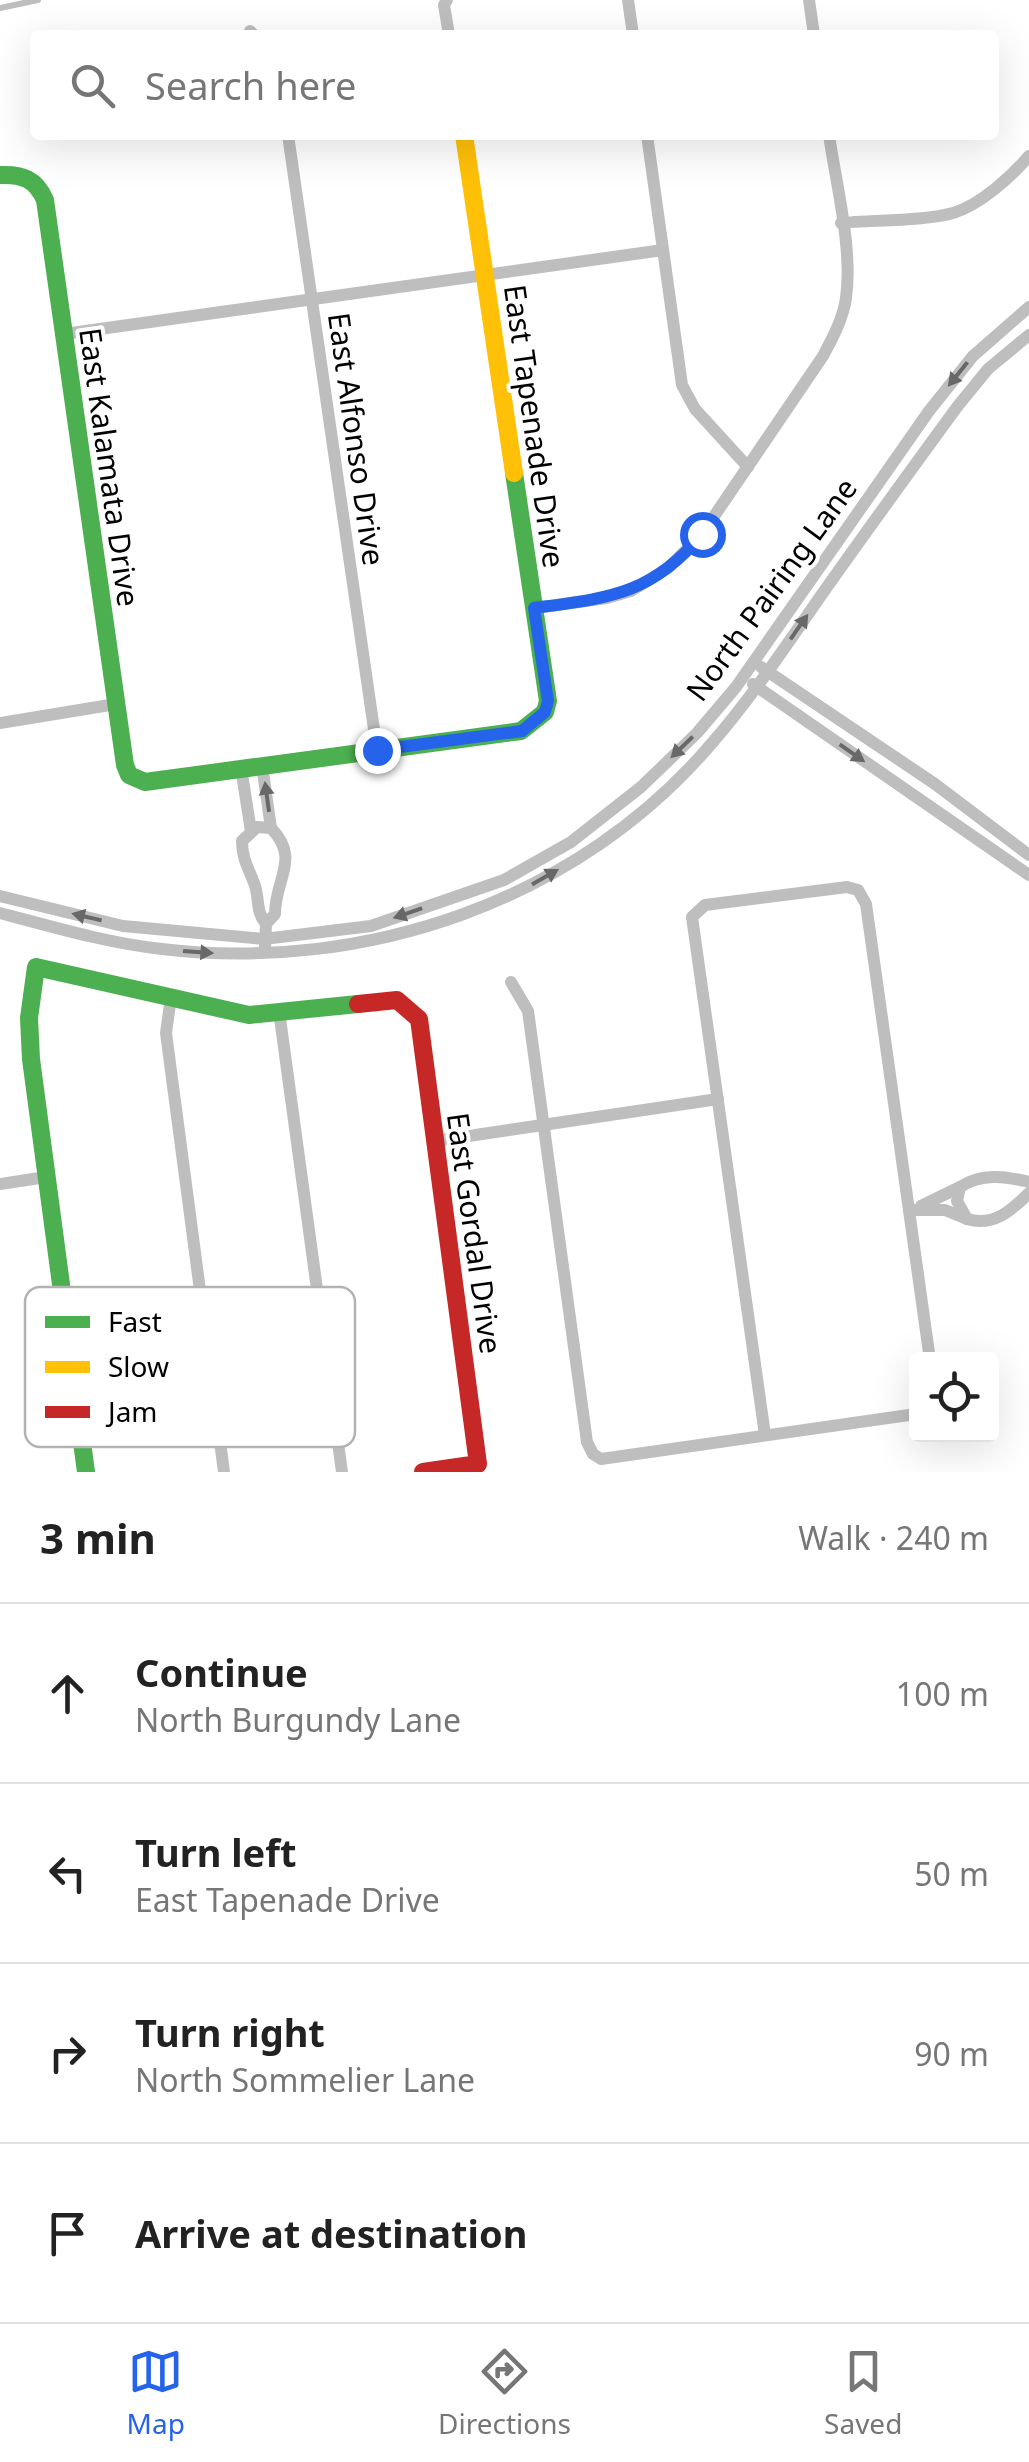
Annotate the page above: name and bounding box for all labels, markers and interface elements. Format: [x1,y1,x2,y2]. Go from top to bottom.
search box [30,30,999,140]
icon: search [65,58,120,113]
text: Search here [145,59,356,111]
street label: East Tapenade Drive [495,282,575,570]
street label: East Alfonso Drive [319,310,395,568]
street label: East Kalamata Drive [70,325,150,609]
one-way arrow [948,362,969,387]
street label: North Pairing Lane [676,469,866,709]
route start [680,512,726,558]
one-way arrow [789,614,808,641]
route end [355,728,401,774]
one-way arrow [670,736,694,759]
one-way arrow [838,743,865,762]
one-way arrow [258,780,274,812]
one-way arrow [531,869,559,886]
one-way arrow [392,907,422,922]
one-way arrow [71,909,102,924]
one-way arrow [183,944,215,960]
street label: East Gordal Drive [438,1110,512,1356]
legend [25,1287,355,1447]
text: Fast [108,1302,162,1340]
text: Slow [108,1347,169,1385]
map controls [909,1352,999,1442]
button: locate [909,1352,999,1442]
text: Jam [105,1392,158,1430]
text: 3 min [40,1509,156,1566]
text: Walk · 240 m [798,1516,989,1559]
text: Continue [135,1646,308,1698]
icon: ahead [40,1666,95,1721]
text: 100 m [896,1672,989,1715]
text: North Burgundy Lane [135,1698,461,1741]
text: Turn left [135,1826,297,1878]
icon: left [40,1846,95,1901]
text: 50 m [914,1852,989,1895]
text: East Tapenade Drive [135,1878,440,1921]
text: Turn right [135,2006,325,2058]
icon: right [40,2026,95,2081]
text: 90 m [914,2032,989,2075]
text: North Sommelier Lane [135,2058,475,2101]
icon: arrive [40,2206,95,2261]
text: Arrive at destination [135,2207,527,2259]
tab: Map [127,2344,185,2442]
tab: Directions [438,2344,571,2442]
tab: Saved [824,2344,902,2442]

